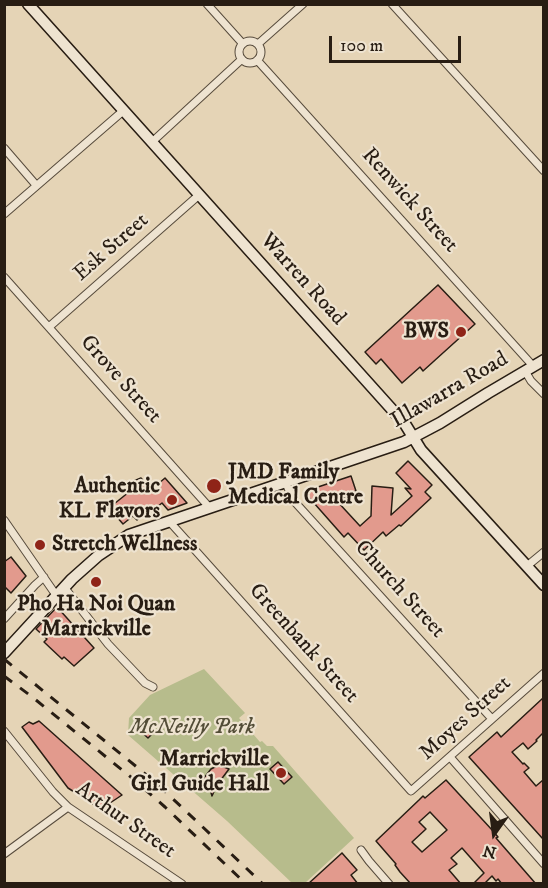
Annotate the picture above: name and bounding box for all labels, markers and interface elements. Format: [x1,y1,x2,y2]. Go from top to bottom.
scale bar [332,24,464,62]
text: 100 m [340,35,383,57]
street label: Renwick Street [355,143,463,259]
street label: Esk Street [69,208,155,288]
street label: Warren Road [254,228,350,332]
place label: BWS [403,319,449,345]
marker: BWS [454,325,468,339]
street label: Grove Street [73,330,167,430]
street label: Illawarra Road [387,347,513,435]
place label: JMD Family Medical Centre [228,460,363,512]
place label: Authentic KL Flavors [59,474,160,526]
marker: JMD Family Medical Centre [205,477,223,495]
marker: Authentic KL Flavors [165,493,179,507]
place label: Stretch Wellness [52,532,197,558]
street label: Church Street [348,536,450,644]
marker: Stretch Wellness [33,538,47,552]
marker: Pho Ha Noi Quan Marrickville [89,575,103,589]
street label: Greenbank Street [242,579,364,709]
place label: Pho Ha Noi Quan Marrickville [17,592,175,644]
street label: Moyes Street [415,671,517,767]
park label: McNeilly Park [129,715,255,741]
place label: Marrickville Girl Guide Hall [131,747,269,798]
marker: Marrickville Girl Guide Hall [274,766,288,780]
street label: Arthur Street [70,777,180,865]
north arrow [464,804,524,864]
text: N [481,840,498,863]

